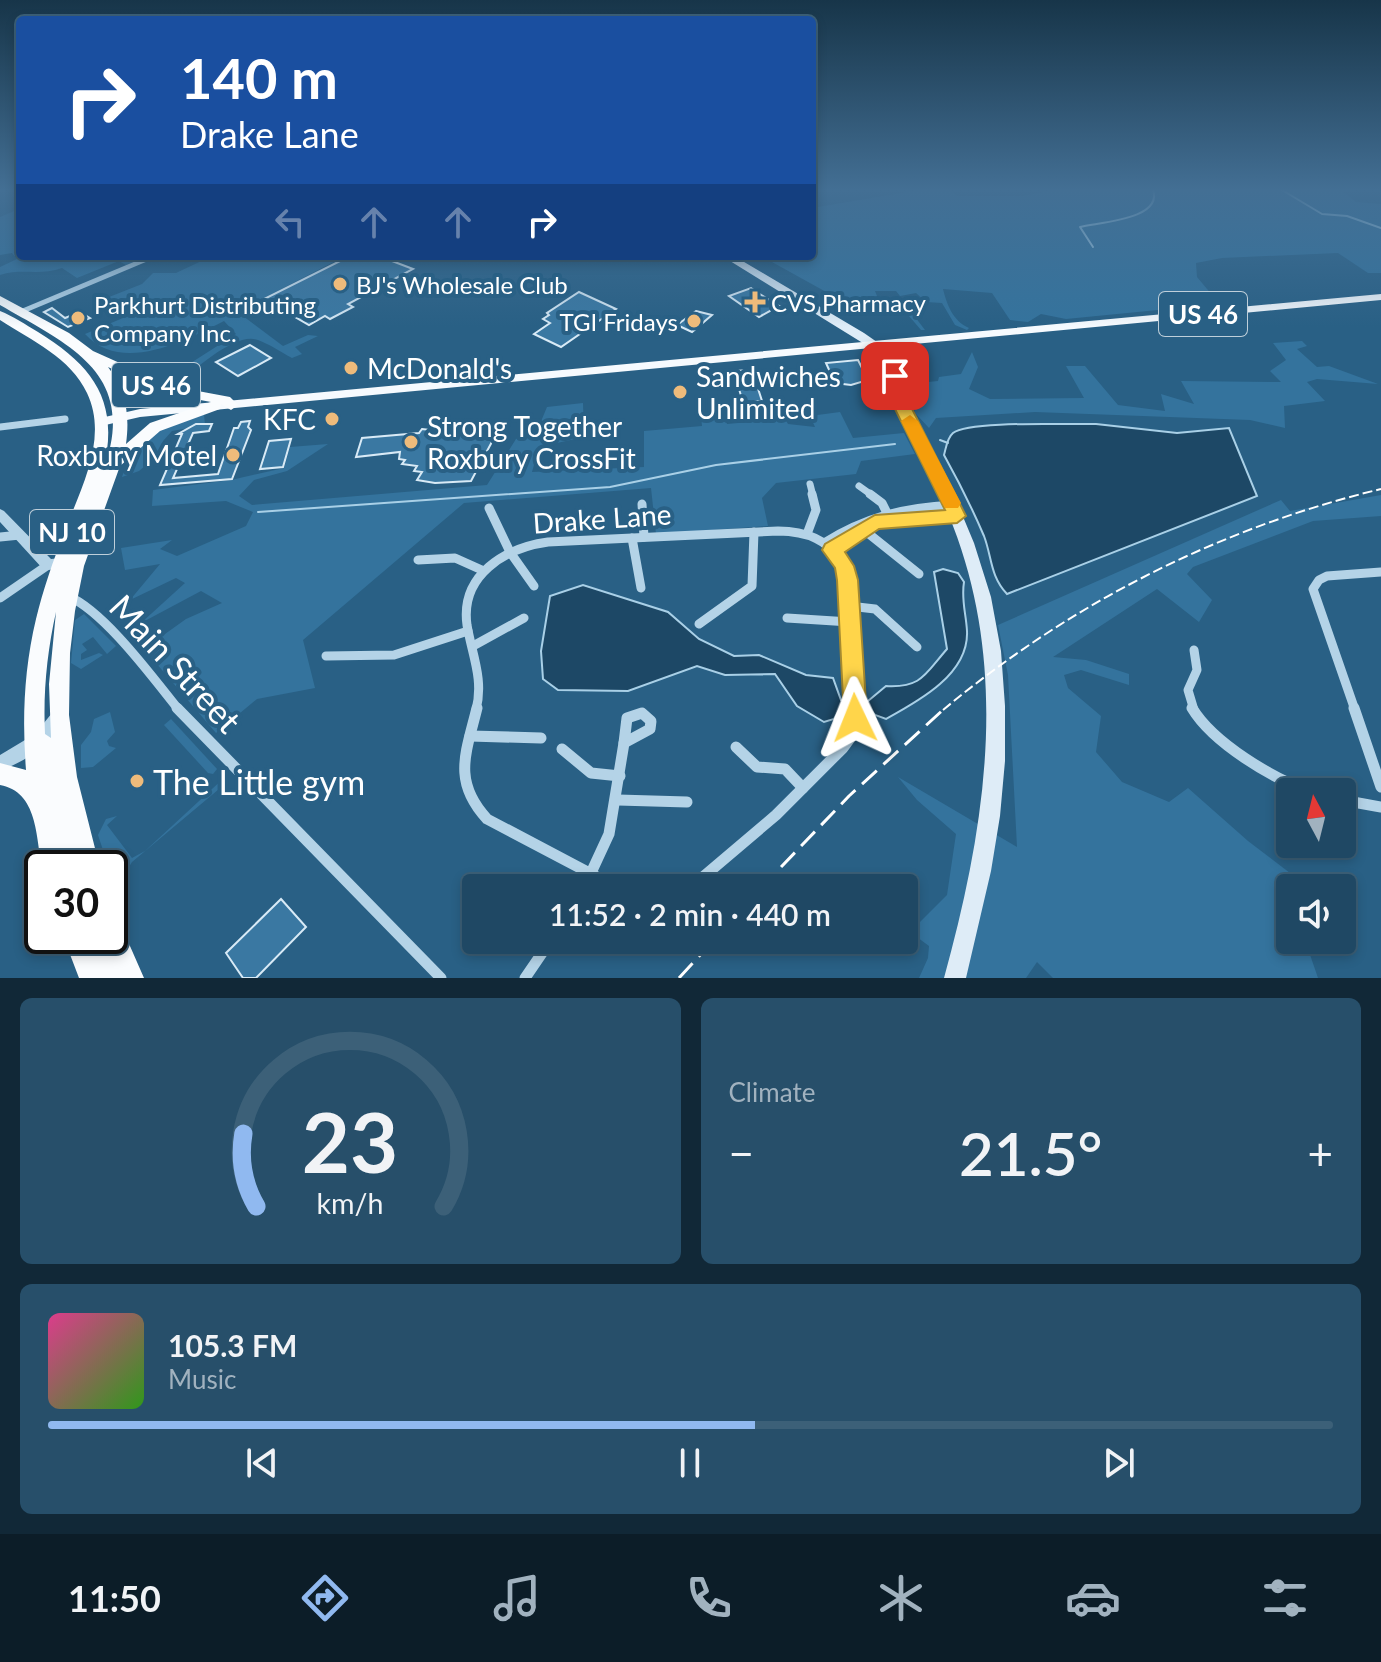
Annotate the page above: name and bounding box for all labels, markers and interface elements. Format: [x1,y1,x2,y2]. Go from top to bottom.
text: 140 m [180,44,338,111]
icon: right [48,48,152,152]
text: Drake Lane [180,112,359,156]
icon: left [268,200,312,244]
icon: ahead [352,200,396,244]
icon: ahead [436,200,480,244]
icon: right [520,200,564,244]
place label: BJ's Wholesale Club [356,270,568,299]
marker: BJ's Wholesale Club [331,275,349,293]
place label: CVS Pharmacy [771,288,927,317]
place label: Parkhurt Distributing Company Inc. [94,290,316,347]
road number: US 46 [1159,292,1247,336]
marker: CVS Pharmacy [746,293,764,311]
place label: TGI Fridays [560,307,678,336]
marker: Parkhurt Distributing Company Inc. [69,309,87,327]
marker: TGI Fridays [685,312,703,330]
pin [861,342,929,410]
place label: McDonald's [367,351,512,385]
icon: arrive [873,354,917,398]
marker: McDonald's [342,359,360,377]
place label: Sandwiches Unlimited [696,359,841,425]
road number: US 46 [112,363,200,407]
marker: Sandwiches Unlimited [671,383,689,401]
place label: KFC [263,402,316,436]
place label: Strong Together Roxbury CrossFit [427,409,636,475]
marker: KFC [323,410,341,428]
marker: Strong Together Roxbury CrossFit [402,433,420,451]
place label: Roxbury Motel [36,438,217,472]
marker: Roxbury Motel [224,446,242,464]
street label: Drake Lane [531,496,673,540]
road number: NJ 10 [30,510,114,554]
street label: Main Street [102,586,250,740]
position arrow [813,676,897,760]
place label: The Little gym [153,761,365,802]
marker: The Little gym [128,772,146,790]
north arrow [1276,778,1356,858]
map controls [1276,778,1356,954]
speed limit sign: 30 [24,850,128,954]
button: sound [1276,874,1356,954]
text: 11:52 · 2 min · 440 m [549,896,831,932]
text: Climate [729,1076,815,1108]
text: 23 [302,1091,399,1191]
text: 21.5° [959,1117,1103,1189]
text: − [729,1127,754,1179]
text: + [1307,1127,1333,1179]
text: km/h [317,1186,384,1220]
text: 105.3 FM [168,1327,297,1363]
text: Music [168,1363,236,1395]
icon: previous [240,1441,284,1485]
icon: pause [668,1441,712,1485]
icon: next [1097,1441,1141,1485]
icon: directions [297,1570,353,1626]
icon: music [489,1570,545,1626]
icon: phone [681,1570,737,1626]
icon: climate [873,1570,929,1626]
icon: car [1065,1570,1121,1626]
icon: filters [1257,1570,1313,1626]
text: 11:50 [68,1576,161,1620]

